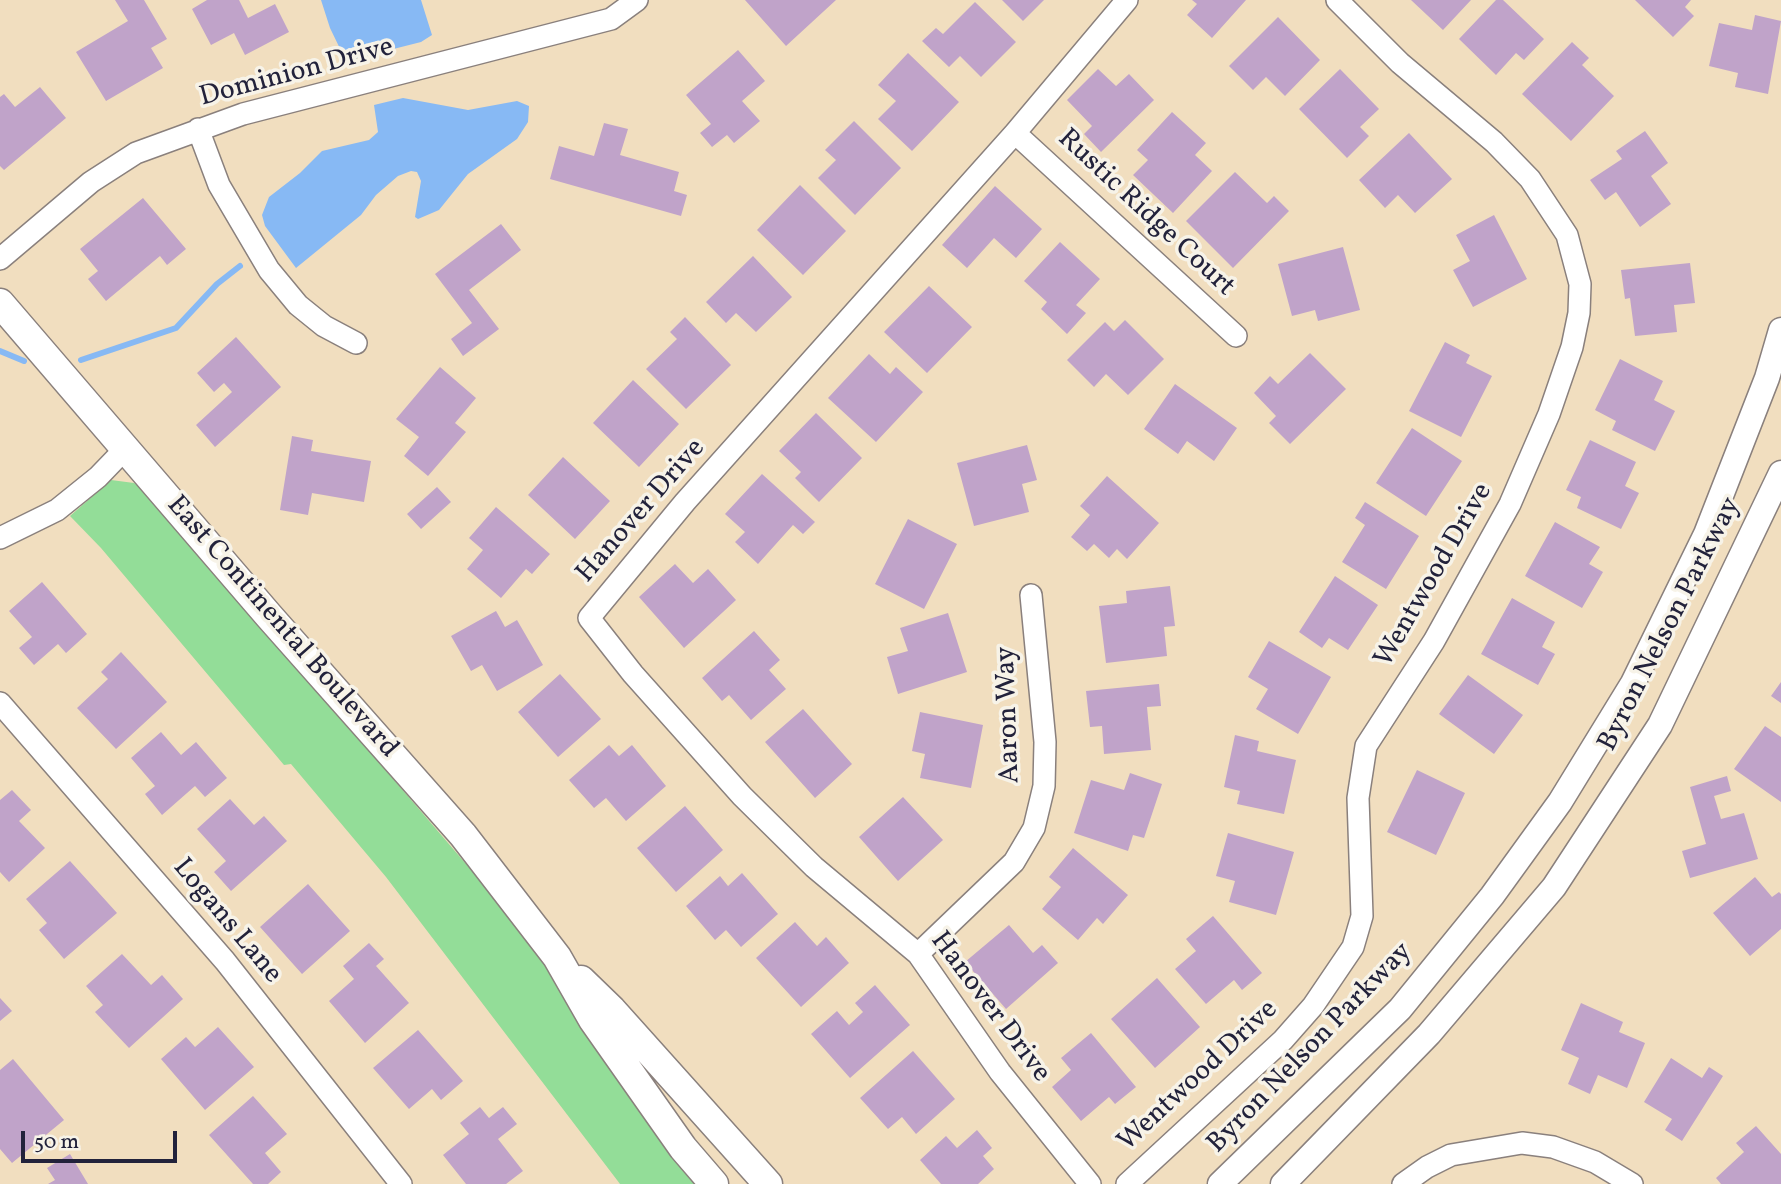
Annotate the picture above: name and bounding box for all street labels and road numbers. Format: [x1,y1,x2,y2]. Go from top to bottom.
street label: Dominion Drive [196,32,398,116]
street label: Rustic Ridge Court [1049,123,1241,305]
street label: Hanover Drive [570,433,714,591]
street label: Wentwood Drive [1369,478,1501,674]
street label: East Continental Boulevard [158,490,404,766]
street label: Byron Nelson Parkway [1592,493,1750,757]
street label: Aaron Way [991,646,1029,784]
street label: Logans Lane [164,853,288,991]
street label: Hanover Drive [921,926,1057,1090]
street label: Byron Nelson Parkway [1202,937,1420,1161]
street label: Wentwood Drive [1112,994,1286,1160]

